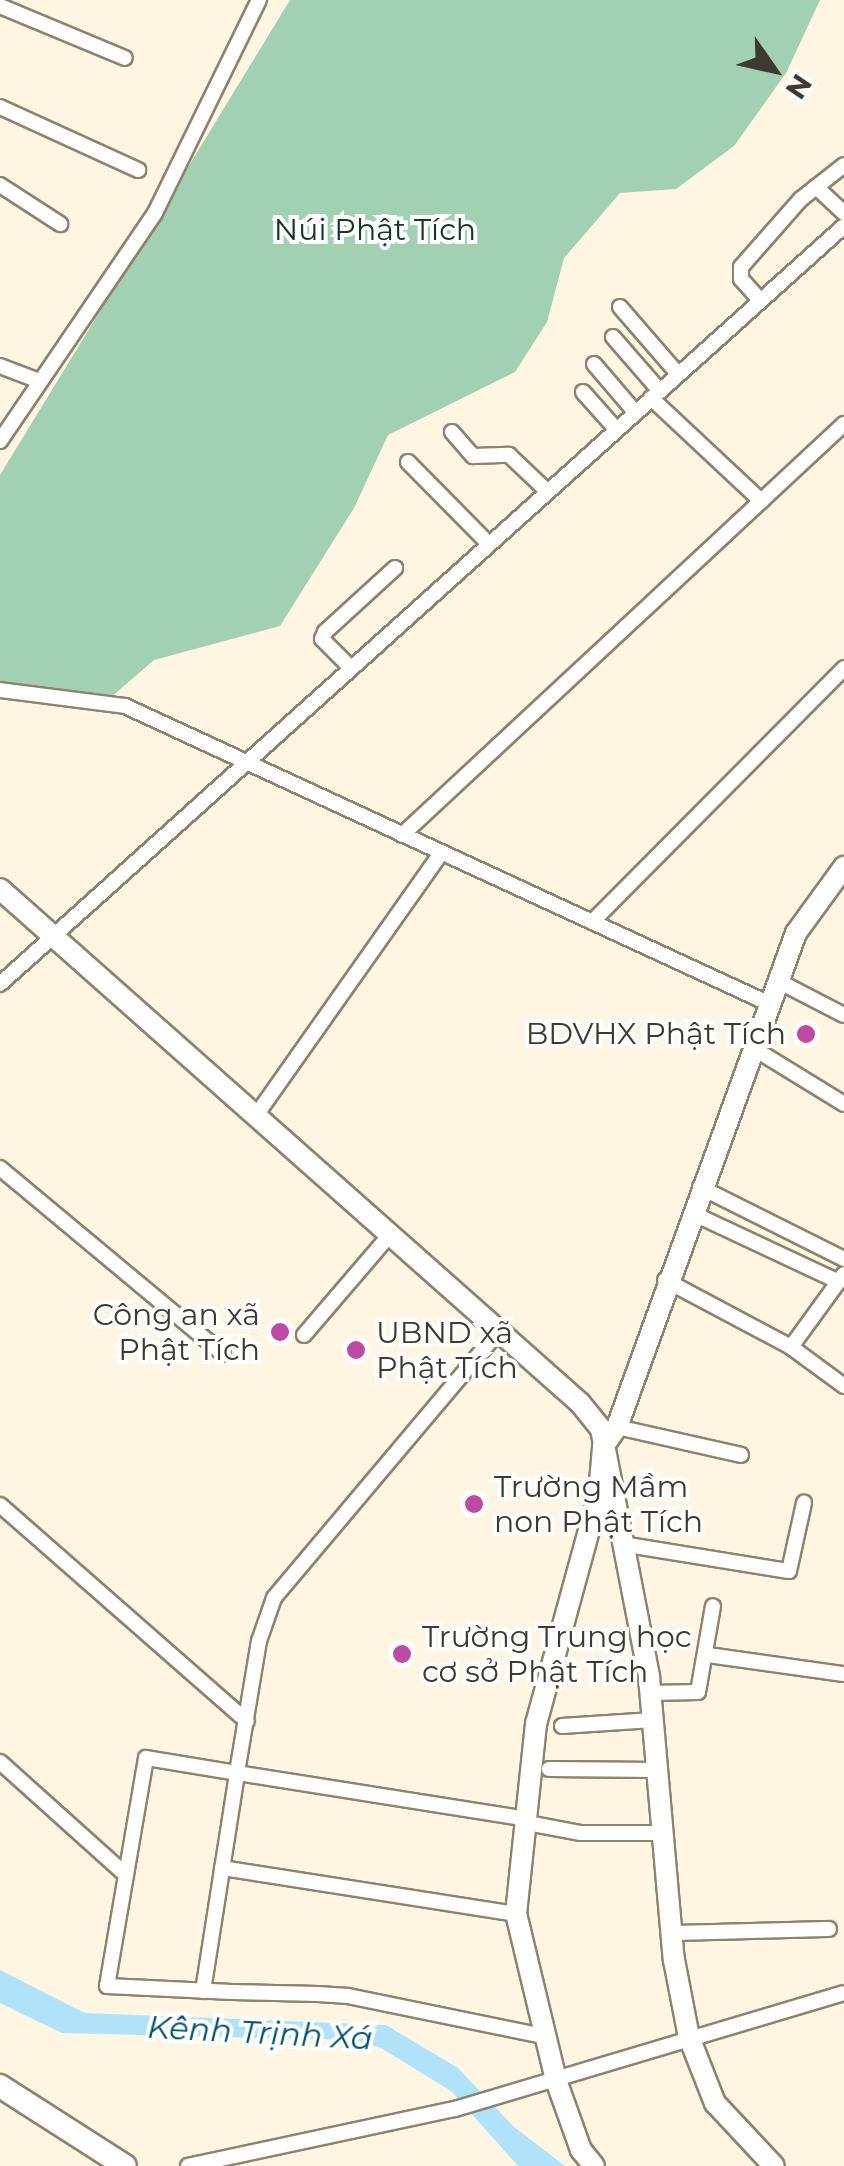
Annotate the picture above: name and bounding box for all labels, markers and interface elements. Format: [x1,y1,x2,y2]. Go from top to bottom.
north arrow [724,20,824,120]
text: N [778,68,819,106]
park label: Núi Phật Tích [274,212,476,248]
place label: BDVHX Phật Tích [526,1016,786,1052]
marker: BDVHX Phật Tích [795,1023,817,1045]
place label: Công an xã Phật Tích [93,1297,260,1368]
place label: UBND xã Phật Tích [376,1315,518,1386]
marker: Công an xã Phật Tích [269,1321,291,1343]
marker: UBND xã Phật Tích [345,1339,367,1361]
place label: Trường Mầm non Phật Tích [494,1469,703,1540]
marker: Trường Mầm non Phật Tích [463,1493,485,1515]
place label: Trường Trung học cơ sở Phật Tích [422,1619,692,1690]
marker: Trường Trung học cơ sở Phật Tích [391,1643,413,1665]
water label: Kênh Trịnh Xá [146,2008,374,2058]

